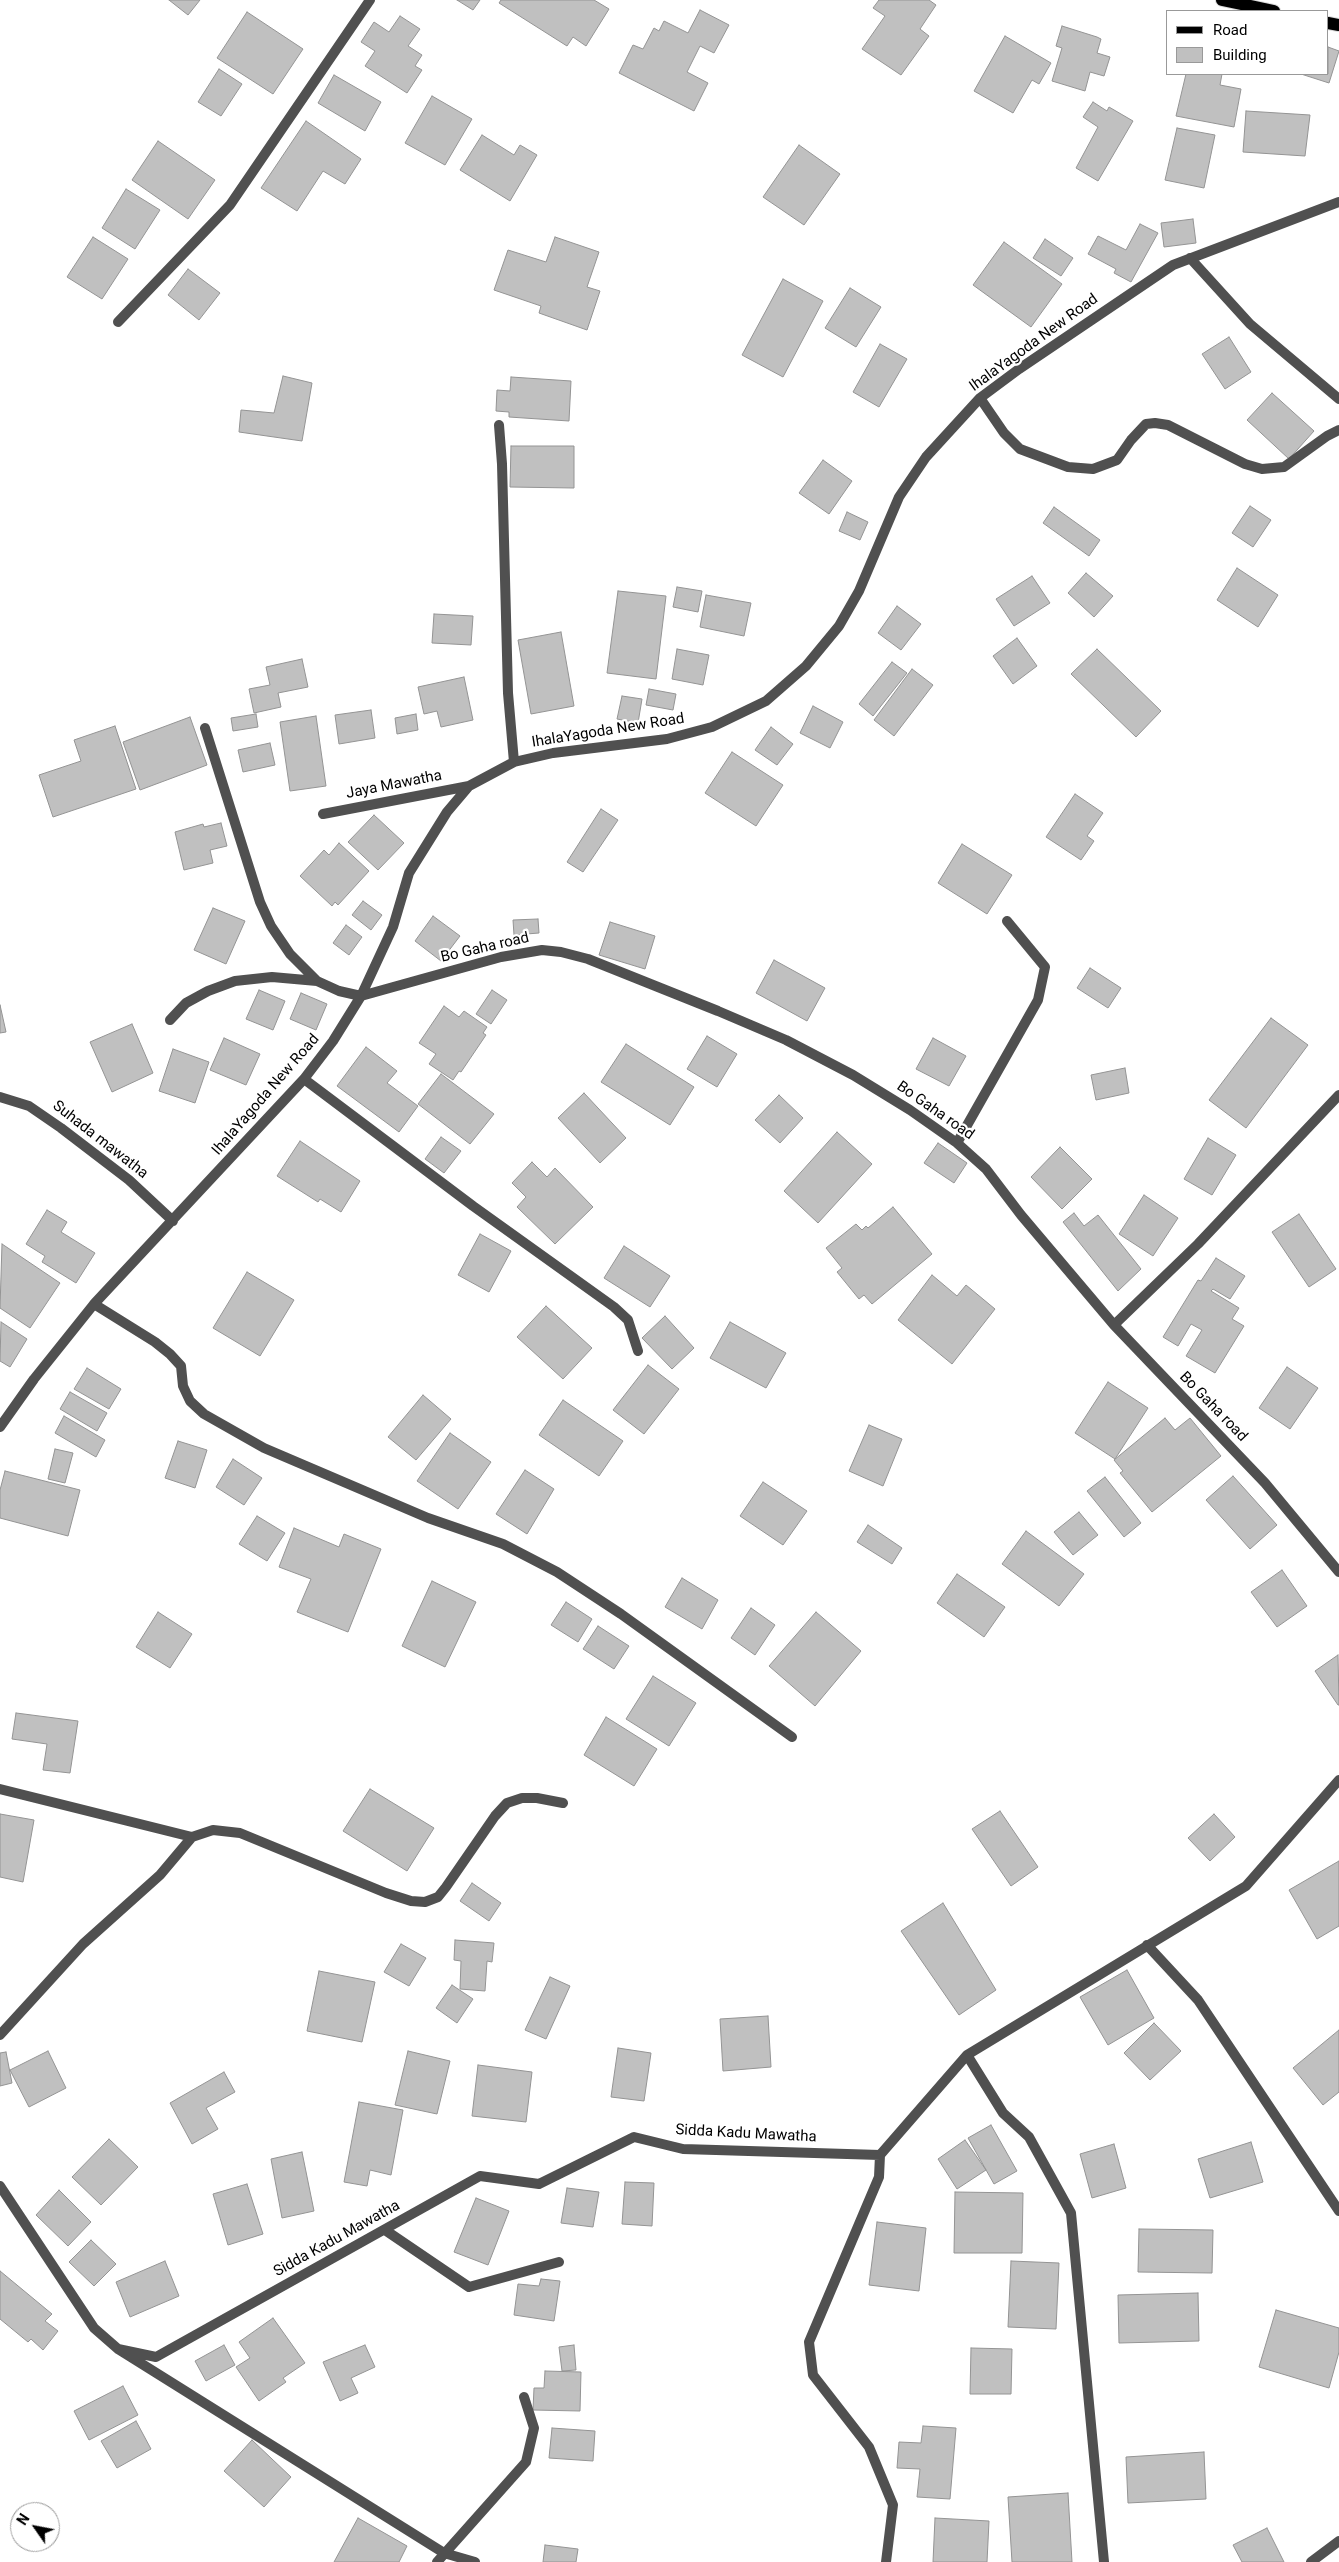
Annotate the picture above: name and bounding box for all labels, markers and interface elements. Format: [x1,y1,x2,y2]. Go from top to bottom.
legend [1166,10,1329,75]
text: Road [1213,21,1247,39]
text: Building [1213,46,1267,64]
street label: IhalaYagoda New Road [966,290,1102,396]
street label: IhalaYagoda New Road [530,710,686,752]
street label: Jaya Mawatha [345,767,443,803]
street label: Bo Gaha road [439,929,531,967]
street label: IhalaYagoda New Road [209,1031,323,1159]
street label: Bo Gaha road [893,1078,977,1144]
street label: Suhada mawatha [49,1097,151,1183]
street label: Bo Gaha road [1175,1368,1251,1446]
street label: Sidda Kadu Mawatha [675,2121,817,2147]
street label: Sidda Kadu Mawatha [271,2197,403,2281]
north arrow [10,2502,60,2552]
text: N [14,2511,33,2528]

